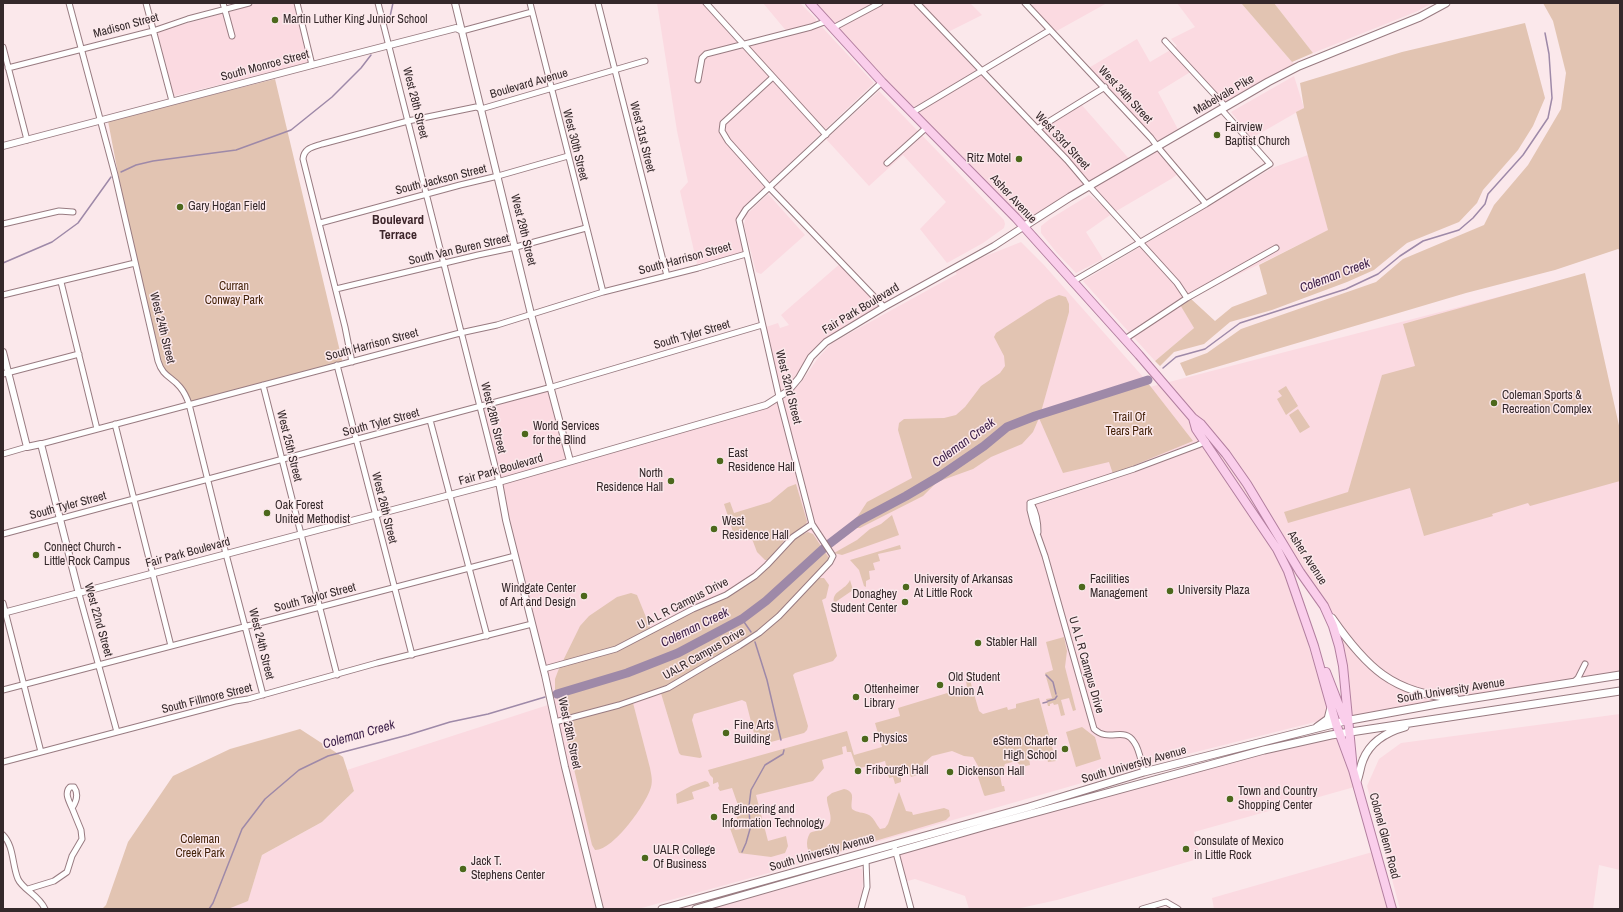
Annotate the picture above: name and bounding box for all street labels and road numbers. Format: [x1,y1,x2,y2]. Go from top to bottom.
street label: Madison Street [92,10,160,42]
street label: South Monroe Street [219,47,311,85]
street label: West 34th Street [1095,63,1155,127]
street label: West 28th Street [399,66,431,140]
street label: Boulevard Avenue [488,66,570,102]
street label: Mabelvale Pike [1191,72,1257,118]
street label: West 31st Street [626,100,658,174]
street label: West 30th Street [559,108,591,182]
street label: West 33rd Street [1032,109,1092,173]
street label: South Jackson Street [394,162,488,198]
street label: Asher Avenue [987,172,1039,226]
street label: West 29th Street [507,193,539,267]
street label: South Van Buren Street [407,231,511,269]
street label: South Harrison Street [637,240,733,278]
street label: Fair Park Boulevard [820,280,902,338]
street label: West 24th Street [146,291,178,365]
street label: South Tyler Street [652,317,732,353]
street label: South Harrison Street [324,326,420,364]
street label: West 32nd Street [772,348,804,426]
street label: West 28th Street [477,381,509,455]
street label: South Tyler Street [341,406,421,440]
street label: West 25th Street [273,409,305,483]
street label: Fair Park Boulevard [457,451,545,489]
street label: West 26th Street [368,471,400,545]
street label: South Tyler Street [28,489,108,523]
street label: Asher Avenue [1284,528,1330,588]
street label: Fair Park Boulevard [144,535,232,571]
street label: U A L R Campus Drive [635,575,731,633]
street label: South Taylor Street [273,580,357,616]
street label: West 22nd Street [81,582,115,658]
street label: West 24th Street [245,607,277,681]
street label: U A L R Campus Drive [1065,615,1107,715]
street label: UALR Campus Drive [661,625,747,683]
street label: South University Avenue [1396,675,1506,707]
street label: South Fillmore Street [160,681,254,717]
street label: West 28th Street [554,696,584,770]
street label: South University Avenue [1080,743,1188,787]
street label: Colonel Glenn Road [1366,791,1402,881]
street label: South University Avenue [768,831,876,875]

